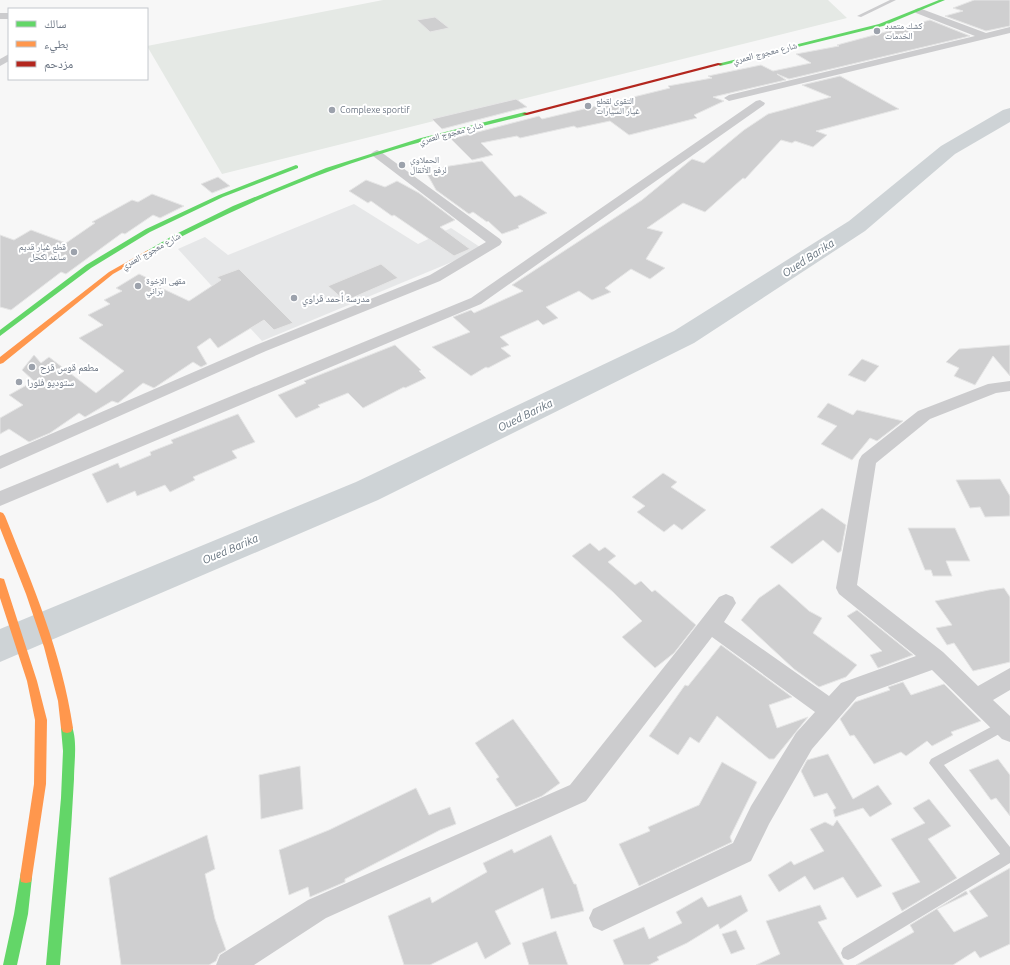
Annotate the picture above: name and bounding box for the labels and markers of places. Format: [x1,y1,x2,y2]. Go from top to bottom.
place label: كشك متعدد الخدمات [885,21,923,41]
marker: كشك متعدد الخدمات [872,26,882,36]
place label: التقوى لقطع غيار السيارات [596,96,640,116]
marker: التقوى لقطع غيار السيارات [583,101,593,111]
marker: Complexe sportif [327,105,337,115]
place label: Complexe sportif [340,105,410,115]
place label: الحملاوي لرفع الأثقال [410,155,447,176]
marker: الحملاوي لرفع الأثقال [397,160,407,170]
place label: قطع غيار قديم ساعد لكحل [19,242,66,262]
marker: قطع غيار قديم ساعد لكحل [69,247,79,257]
place label: مقهى الإخوة براني [146,276,186,298]
marker: مقهى الإخوة براني [133,281,143,291]
place label: مدرسة أحمد قراوي [302,292,370,307]
marker: مدرسة أحمد قراوي [289,293,299,303]
marker: مطعم قوس قزح [27,362,37,372]
place label: مطعم قوس قزح [40,362,99,375]
marker: ستوديو فلورا [14,377,24,387]
place label: ستوديو فلورا [27,377,74,388]

